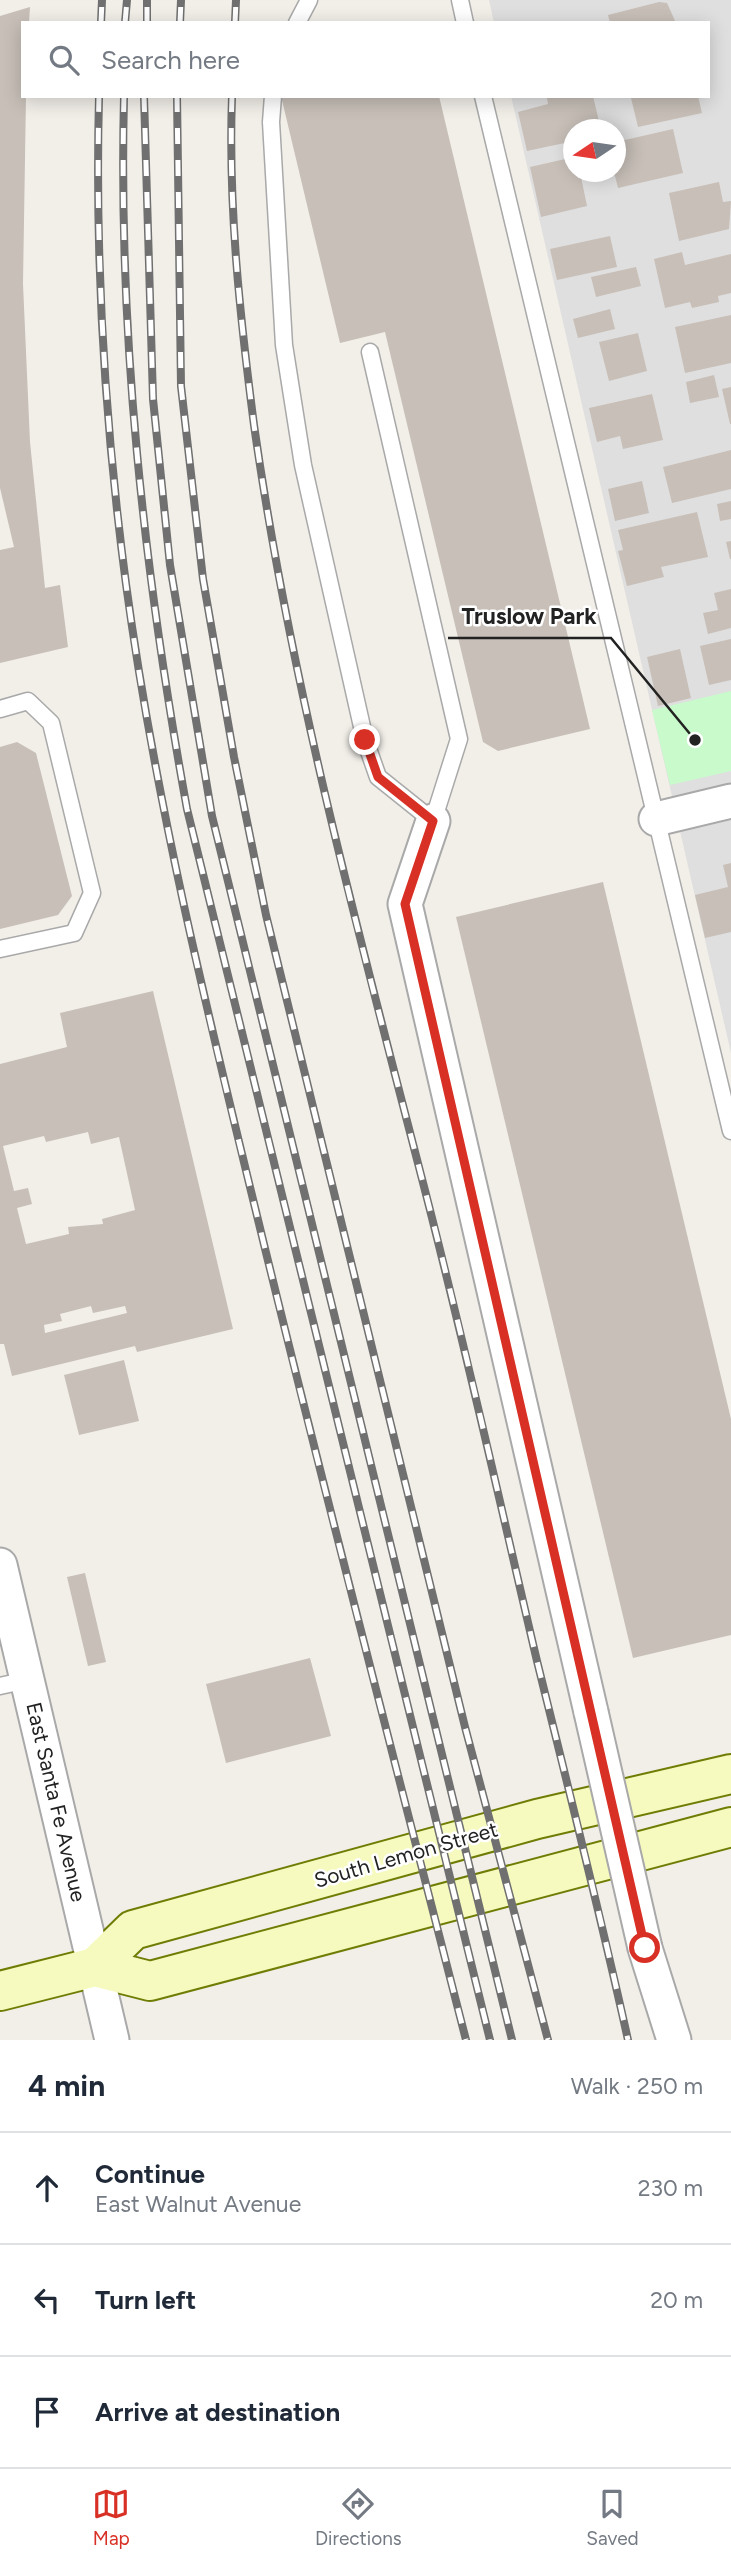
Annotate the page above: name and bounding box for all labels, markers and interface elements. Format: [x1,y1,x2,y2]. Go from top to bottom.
search box [21,21,710,98]
icon: search [45,41,83,79]
text: Search here [101,44,240,76]
north arrow [563,119,626,182]
callout: Truslow Park [448,594,611,638]
text: Truslow Park [461,602,597,630]
route end [349,724,380,755]
street label: East Santa Fe Avenue [21,1700,92,1904]
street label: South Lemon Street [311,1816,501,1893]
route start [629,1932,660,1963]
text: 4 min [28,2067,105,2104]
text: Walk · 250 m [571,2072,703,2100]
text: Continue [95,2158,205,2190]
icon: ahead [28,2169,66,2207]
text: 230 m [638,2174,703,2202]
text: East Walnut Avenue [95,2190,301,2218]
icon: left [28,2281,66,2319]
text: Turn left [95,2284,196,2316]
text: 20 m [650,2286,703,2314]
icon: arrive [28,2393,66,2431]
text: Arrive at destination [95,2396,340,2428]
tab: Map [92,2485,130,2550]
tab: Directions [315,2485,402,2550]
tab: Saved [586,2485,639,2550]

